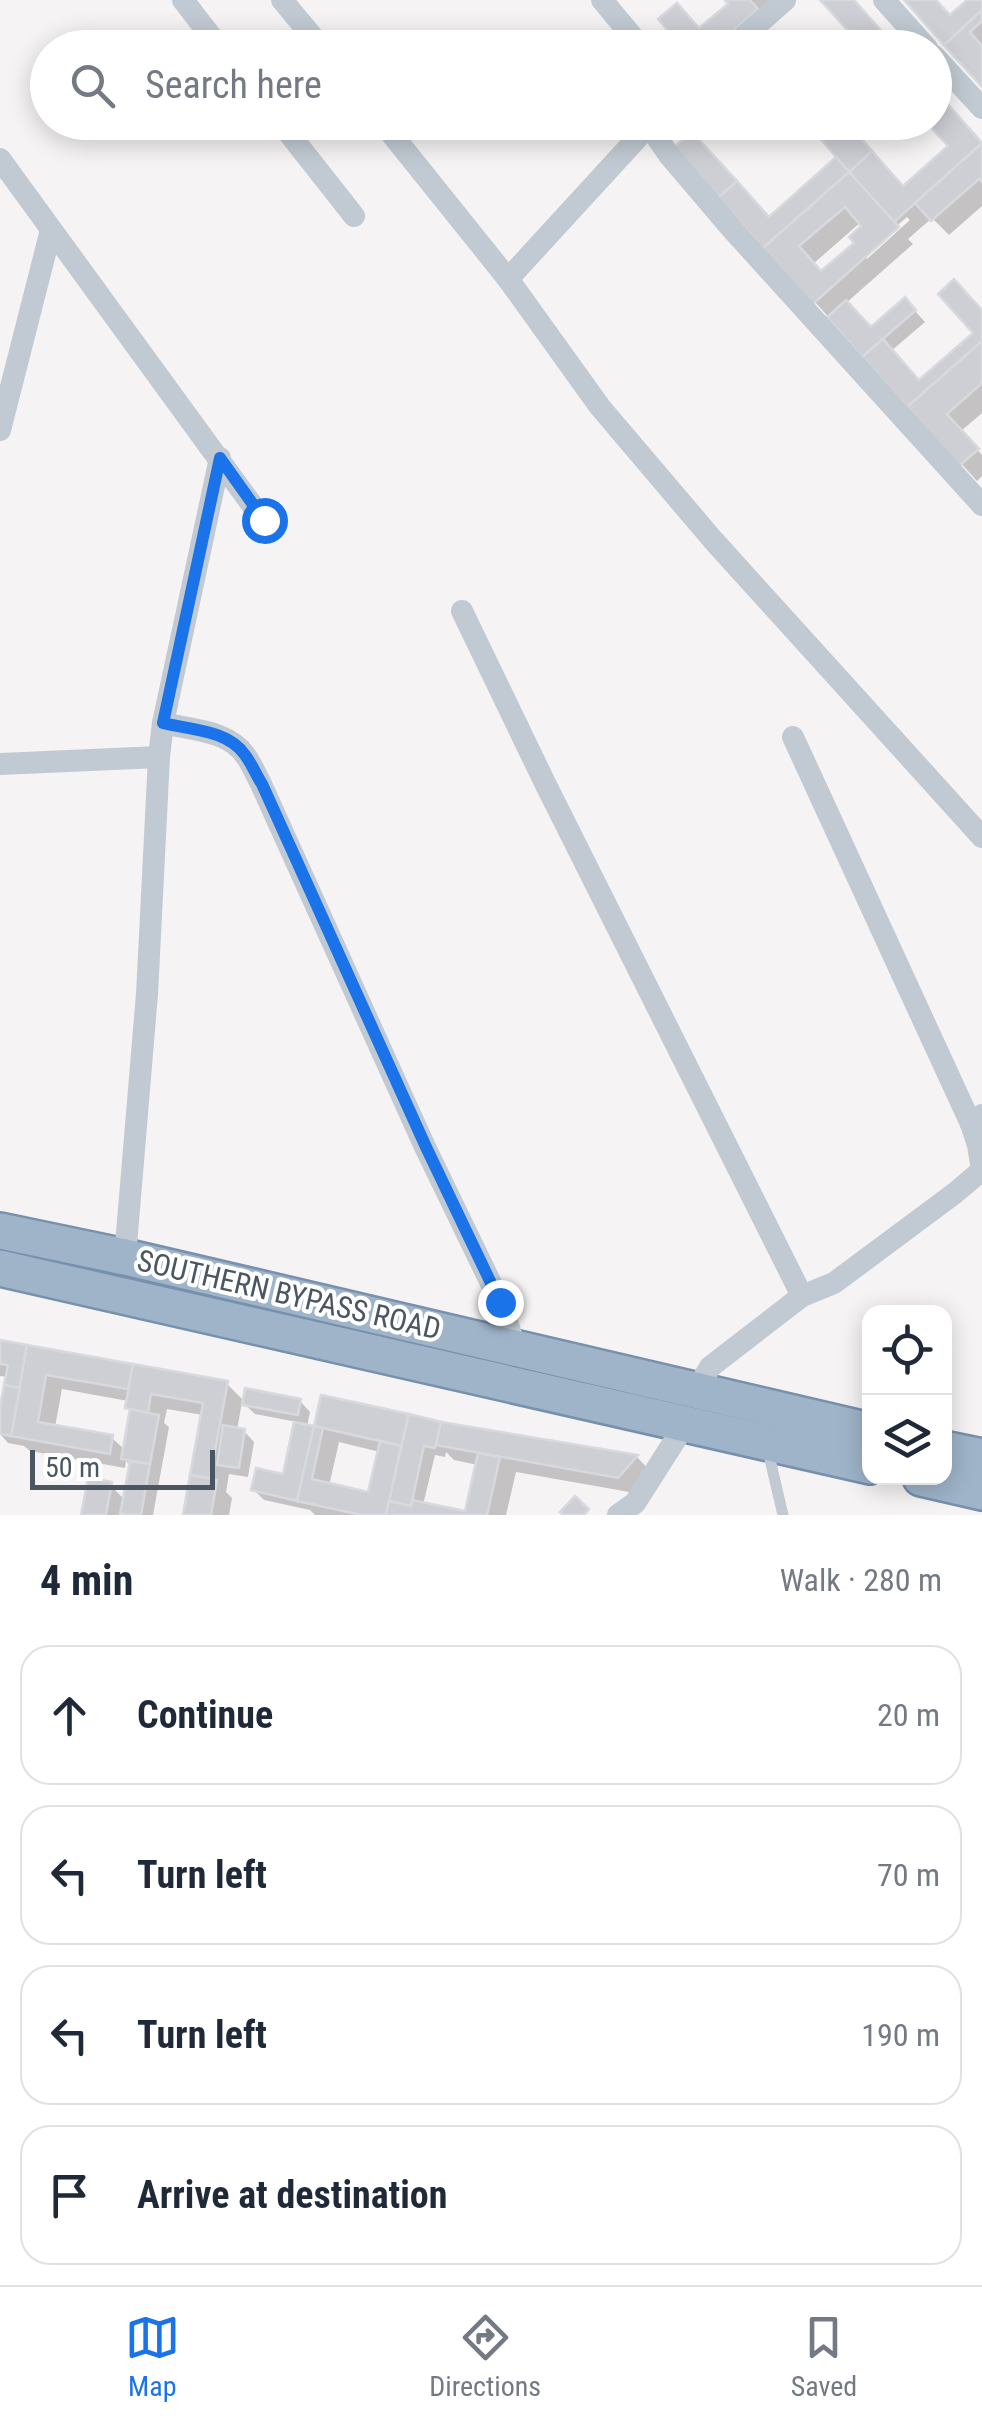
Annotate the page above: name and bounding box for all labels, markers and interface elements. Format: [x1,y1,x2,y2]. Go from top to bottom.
search box [30,30,952,140]
icon: search [65,58,120,113]
text: Search here [145,63,322,107]
route start [242,498,288,544]
street label: SOUTHERN BYPASS ROAD [134,1243,444,1346]
route end [478,1280,524,1326]
map controls [862,1305,952,1485]
button: locate [862,1305,952,1395]
button: layers [862,1395,952,1485]
scale bar [30,1445,215,1490]
text: 50 m [45,1451,100,1484]
text: 4 min [40,1556,133,1605]
text: Walk · 280 m [780,1561,942,1599]
icon: ahead [42,1688,97,1743]
text: Continue [137,1693,273,1737]
text: 20 m [877,1696,940,1734]
icon: left [42,1848,97,1903]
text: Turn left [137,1853,267,1897]
text: 70 m [877,1856,940,1894]
icon: left [42,2008,97,2063]
text: Turn left [137,2013,267,2057]
text: 190 m [861,2016,940,2054]
icon: arrive [42,2168,97,2223]
text: Arrive at destination [137,2173,447,2217]
tab: Map [125,2310,180,2403]
tab: Directions [429,2310,541,2403]
tab: Saved [791,2310,857,2403]

